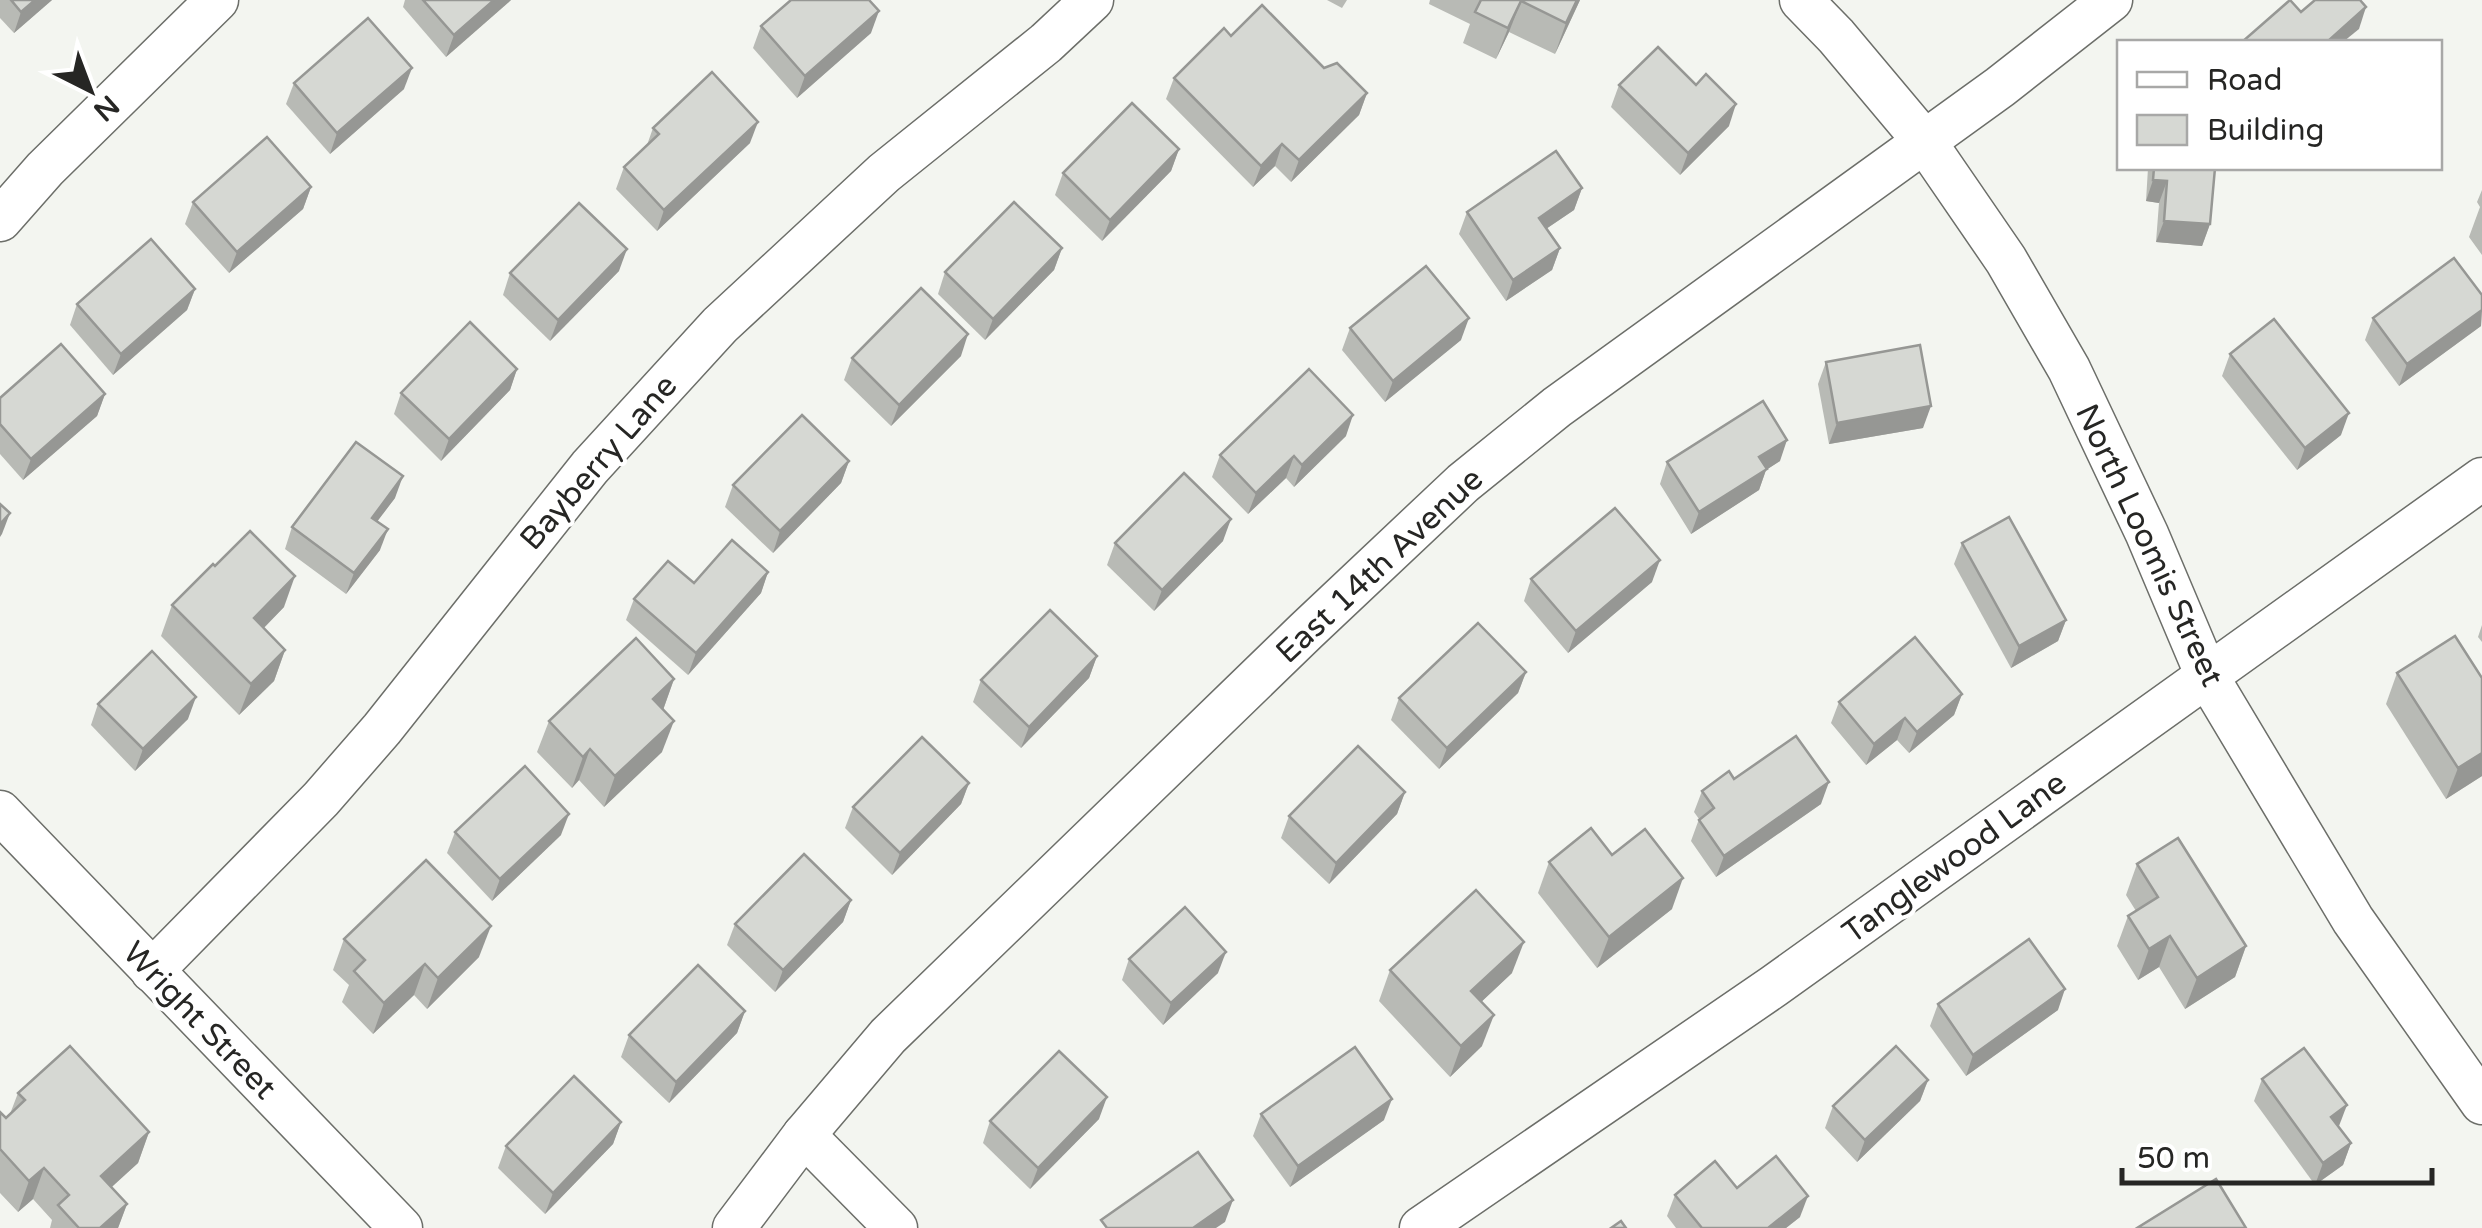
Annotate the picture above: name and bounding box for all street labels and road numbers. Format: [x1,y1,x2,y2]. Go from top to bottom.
street label: Bayberry Lane [512,367,685,558]
street label: North Loomis Street [2067,398,2231,692]
street label: East 14th Avenue [1268,460,1491,671]
street label: Tanglewood Lane [1835,764,2074,952]
street label: Wright Street [115,934,284,1107]

